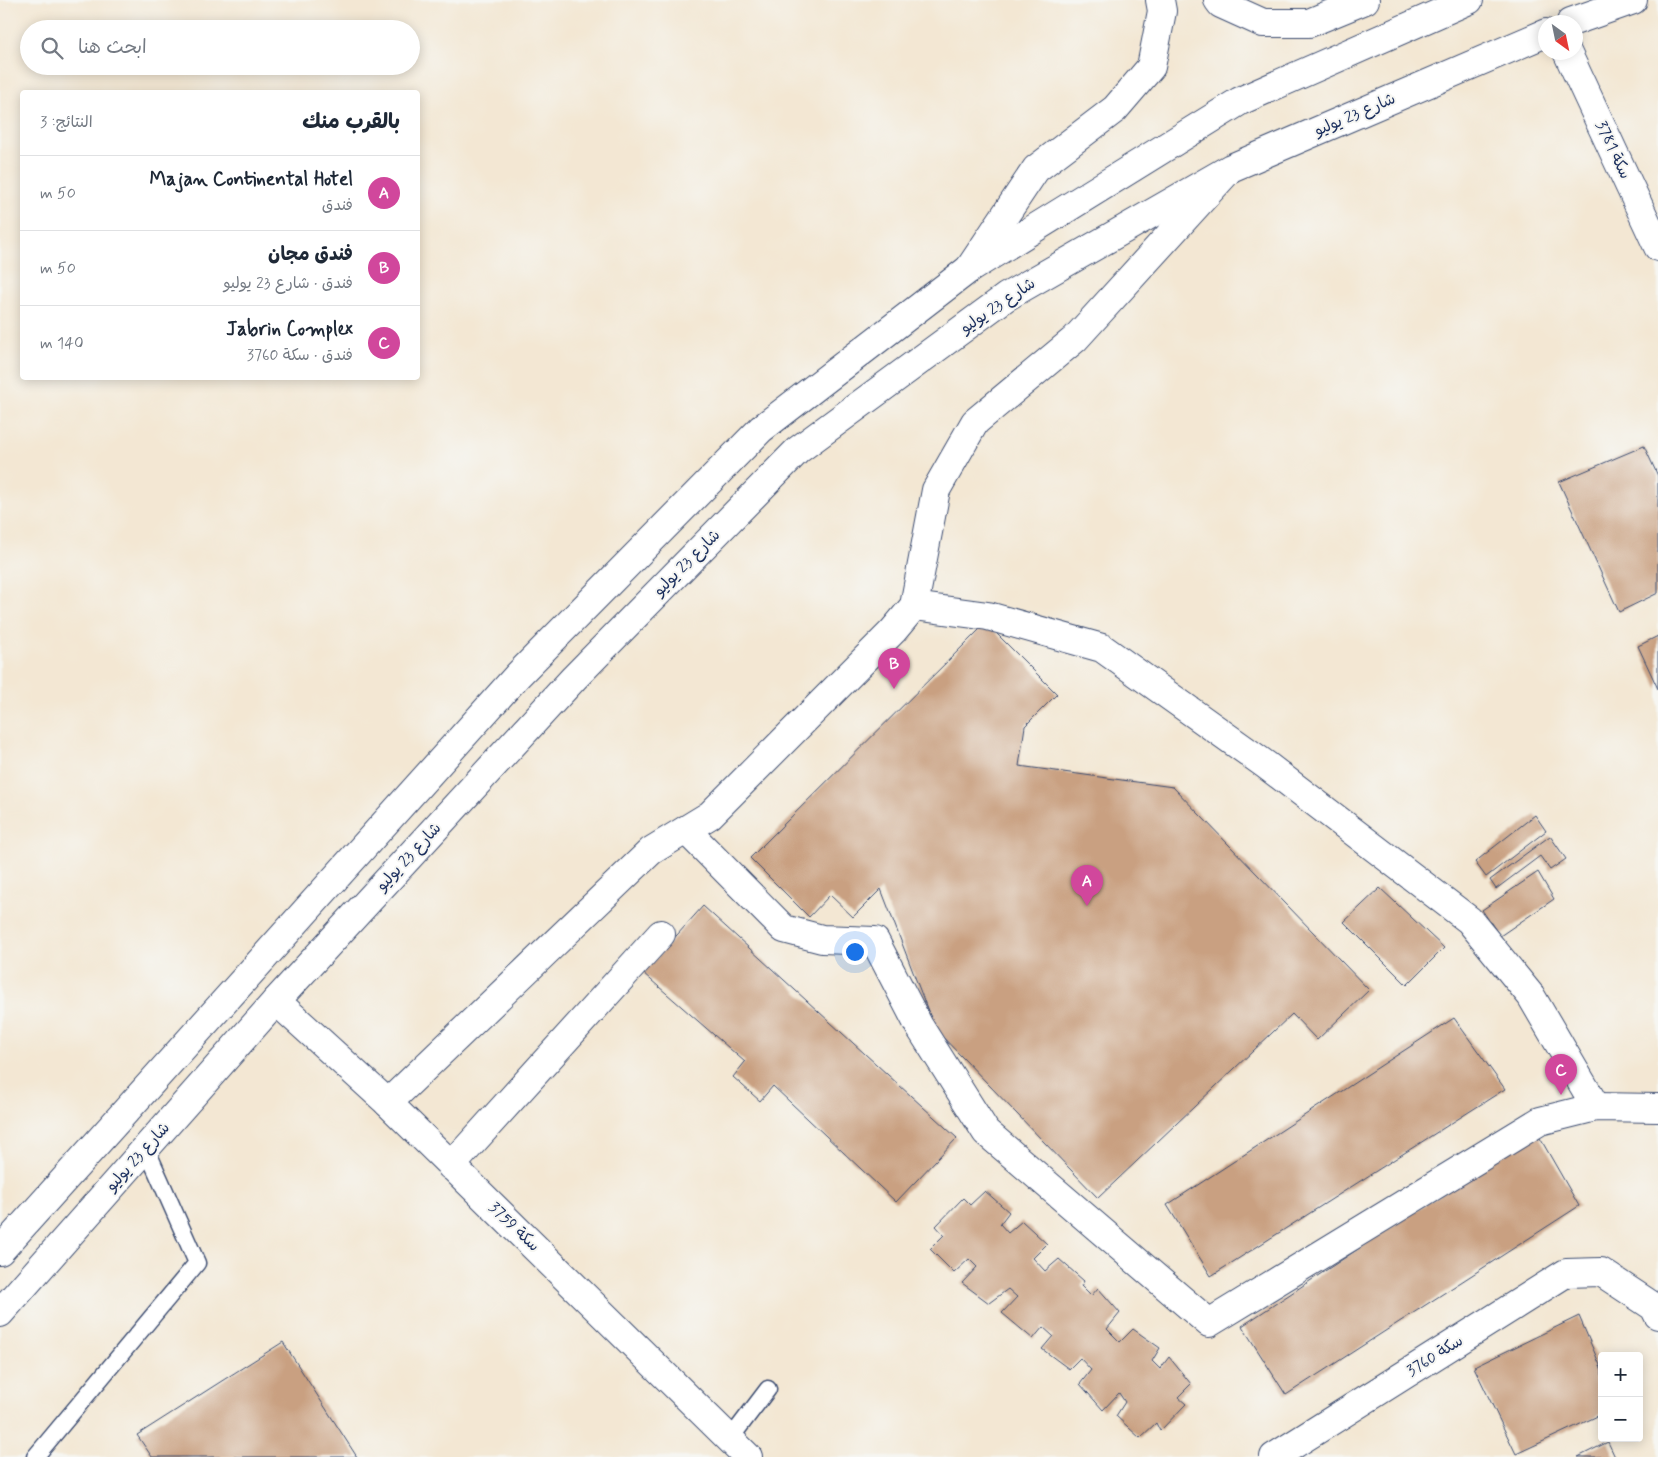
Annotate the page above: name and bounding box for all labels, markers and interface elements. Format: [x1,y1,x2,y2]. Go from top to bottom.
north arrow [1538,15,1583,60]
search box [20,20,420,75]
icon: search [38,34,66,62]
text: ابحث هنا [78,35,147,60]
street label: شارع 23 يوليو [1310,88,1399,142]
text: بالقرب منك [302,108,400,136]
text: النتائج: 3 [40,112,93,133]
street label: سكة 3781 [1590,117,1636,183]
text: Majan Continental Hotel [150,167,353,192]
text: 50 m [40,183,76,204]
text: A [379,183,389,204]
text: فندق [322,195,353,216]
text: فندق مجان [268,242,353,267]
text: 50 m [40,258,76,279]
text: B [379,258,389,279]
text: فندق · شارع 23 يوليو [223,273,353,294]
street label: شارع 23 يوليو [956,273,1040,339]
text: Jabrin Complex [226,317,353,342]
text: 140 m [40,333,84,354]
text: C [378,333,390,354]
text: فندق · سكة 3760 [247,345,353,366]
street label: شارع 23 يوليو [648,525,725,602]
pin: B [878,648,910,689]
street label: شارع 23 يوليو [371,818,446,896]
pin: A [1071,865,1103,906]
your location [842,939,868,965]
pin: C [1545,1054,1577,1095]
street label: شارع 23 يوليو [101,1118,175,1197]
street label: سكة 3759 [484,1198,544,1256]
street label: سكة 3760 [1403,1330,1467,1382]
map controls [1598,1352,1643,1442]
button: + [1598,1352,1643,1397]
button: − [1598,1397,1643,1442]

